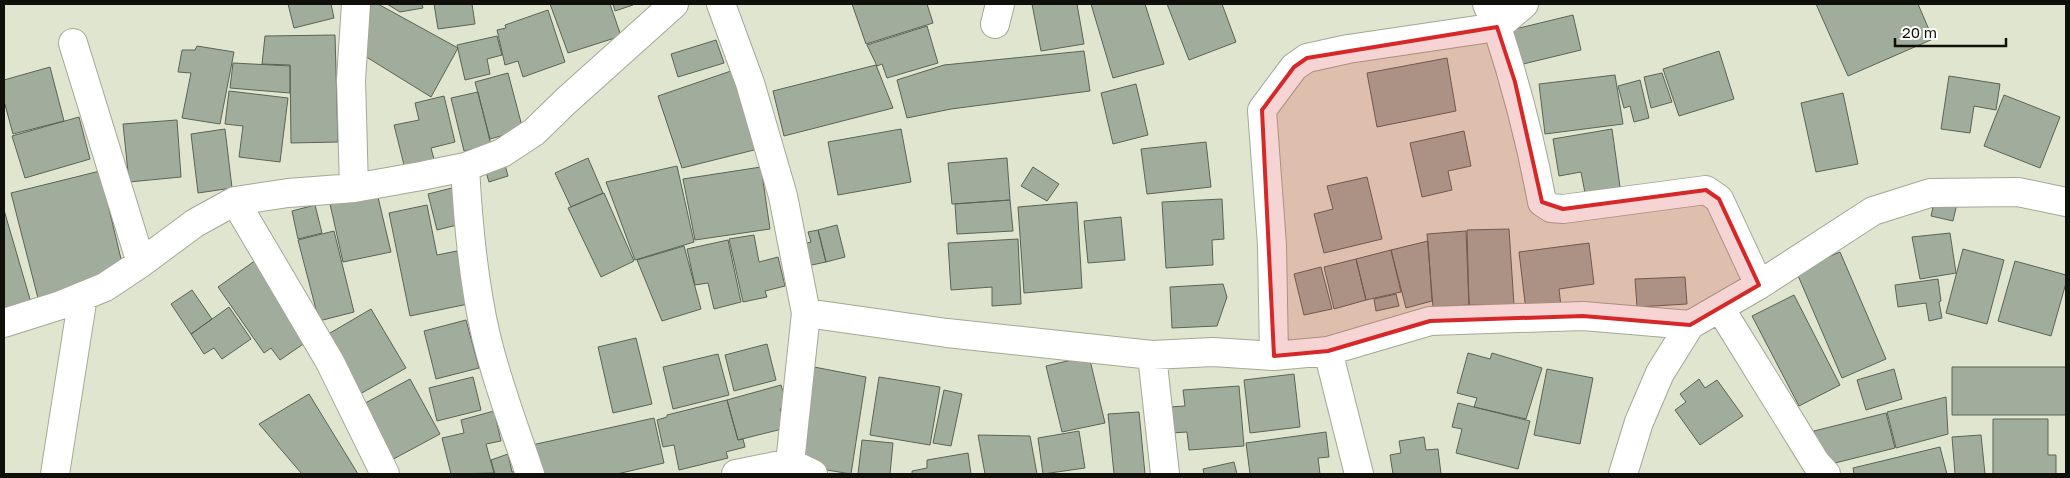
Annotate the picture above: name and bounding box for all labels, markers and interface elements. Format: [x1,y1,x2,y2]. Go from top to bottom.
scale bar [1895,15,2006,47]
text: 20 m [1902,23,1937,41]

